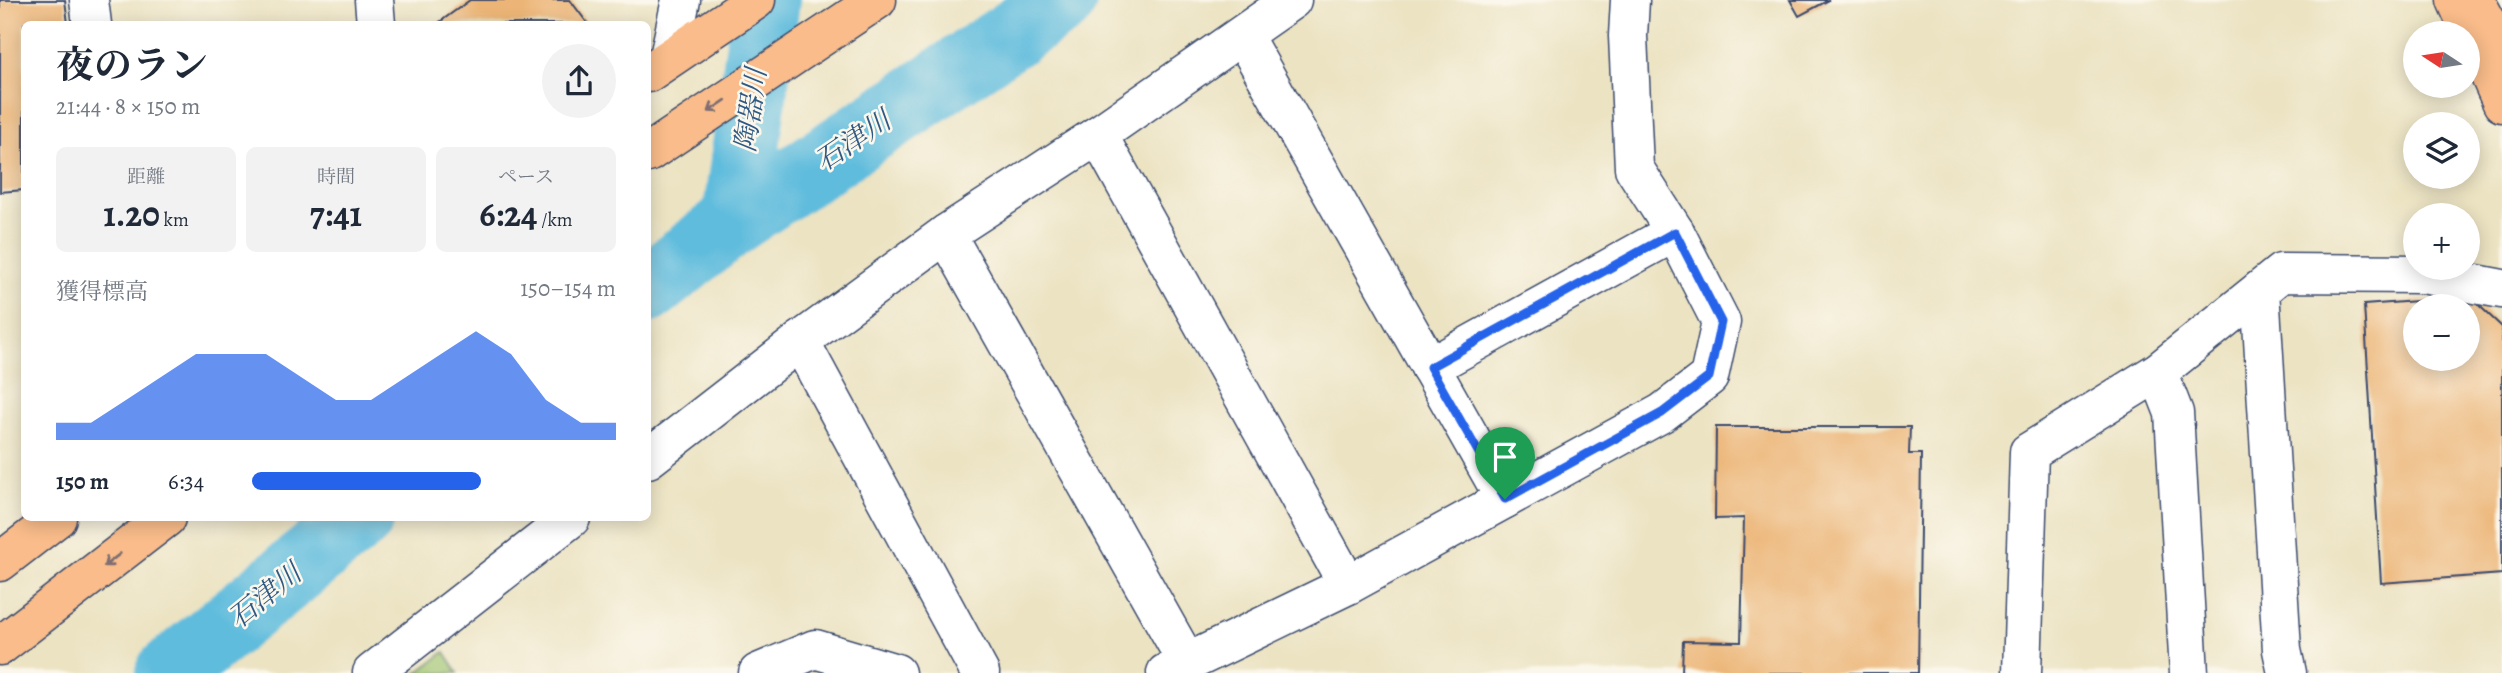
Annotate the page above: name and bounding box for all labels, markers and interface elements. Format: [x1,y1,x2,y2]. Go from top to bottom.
north arrow [2403,21,2480,98]
map controls [2403,21,2480,371]
text: 夜のラン [56,39,208,91]
button: share [542,44,616,118]
water label: 陶器川 [726,63,776,154]
text: 21:44 · 8 × 150 m [56,91,200,122]
one-way arrow [708,99,728,113]
water label: 石津川 [808,100,901,180]
button: layers [2403,112,2480,189]
text: 距離 [127,164,165,190]
text: 時間 [317,164,355,190]
text: ペース [498,164,554,190]
text: 1.20 [103,190,160,238]
text: 7:41 [310,190,362,238]
text: 6:24 [479,190,537,238]
button: + [2403,203,2480,280]
text: km [160,207,189,233]
text: /km [537,207,573,233]
text: 150–154 m [520,273,616,304]
text: 獲得標高 [56,276,148,307]
button: − [2403,294,2480,371]
pin [1475,427,1535,499]
icon: arrive [1486,438,1524,476]
text: 150 m [56,466,109,497]
text: 6:34 [168,466,204,497]
one-way arrow [103,552,121,567]
water label: 石津川 [220,553,312,637]

